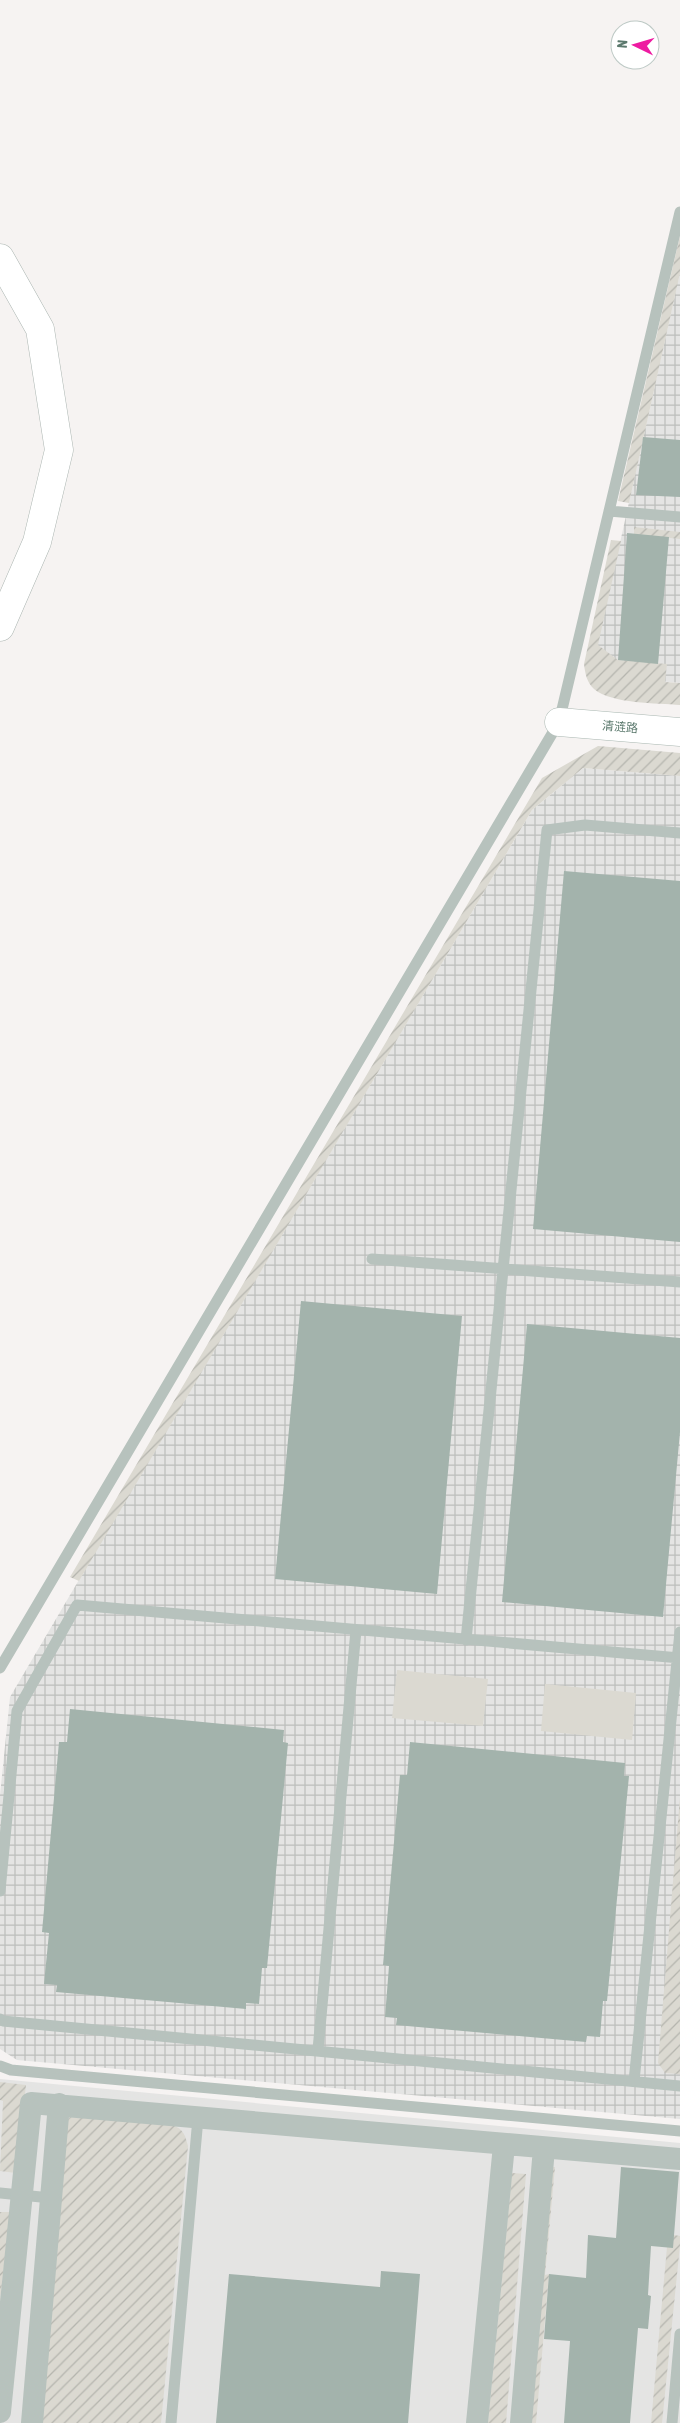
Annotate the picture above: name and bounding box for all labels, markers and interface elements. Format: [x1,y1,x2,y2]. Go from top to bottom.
north arrow [610,20,660,70]
text: N [614,39,630,49]
street label: 清涟路 [601,718,639,736]

